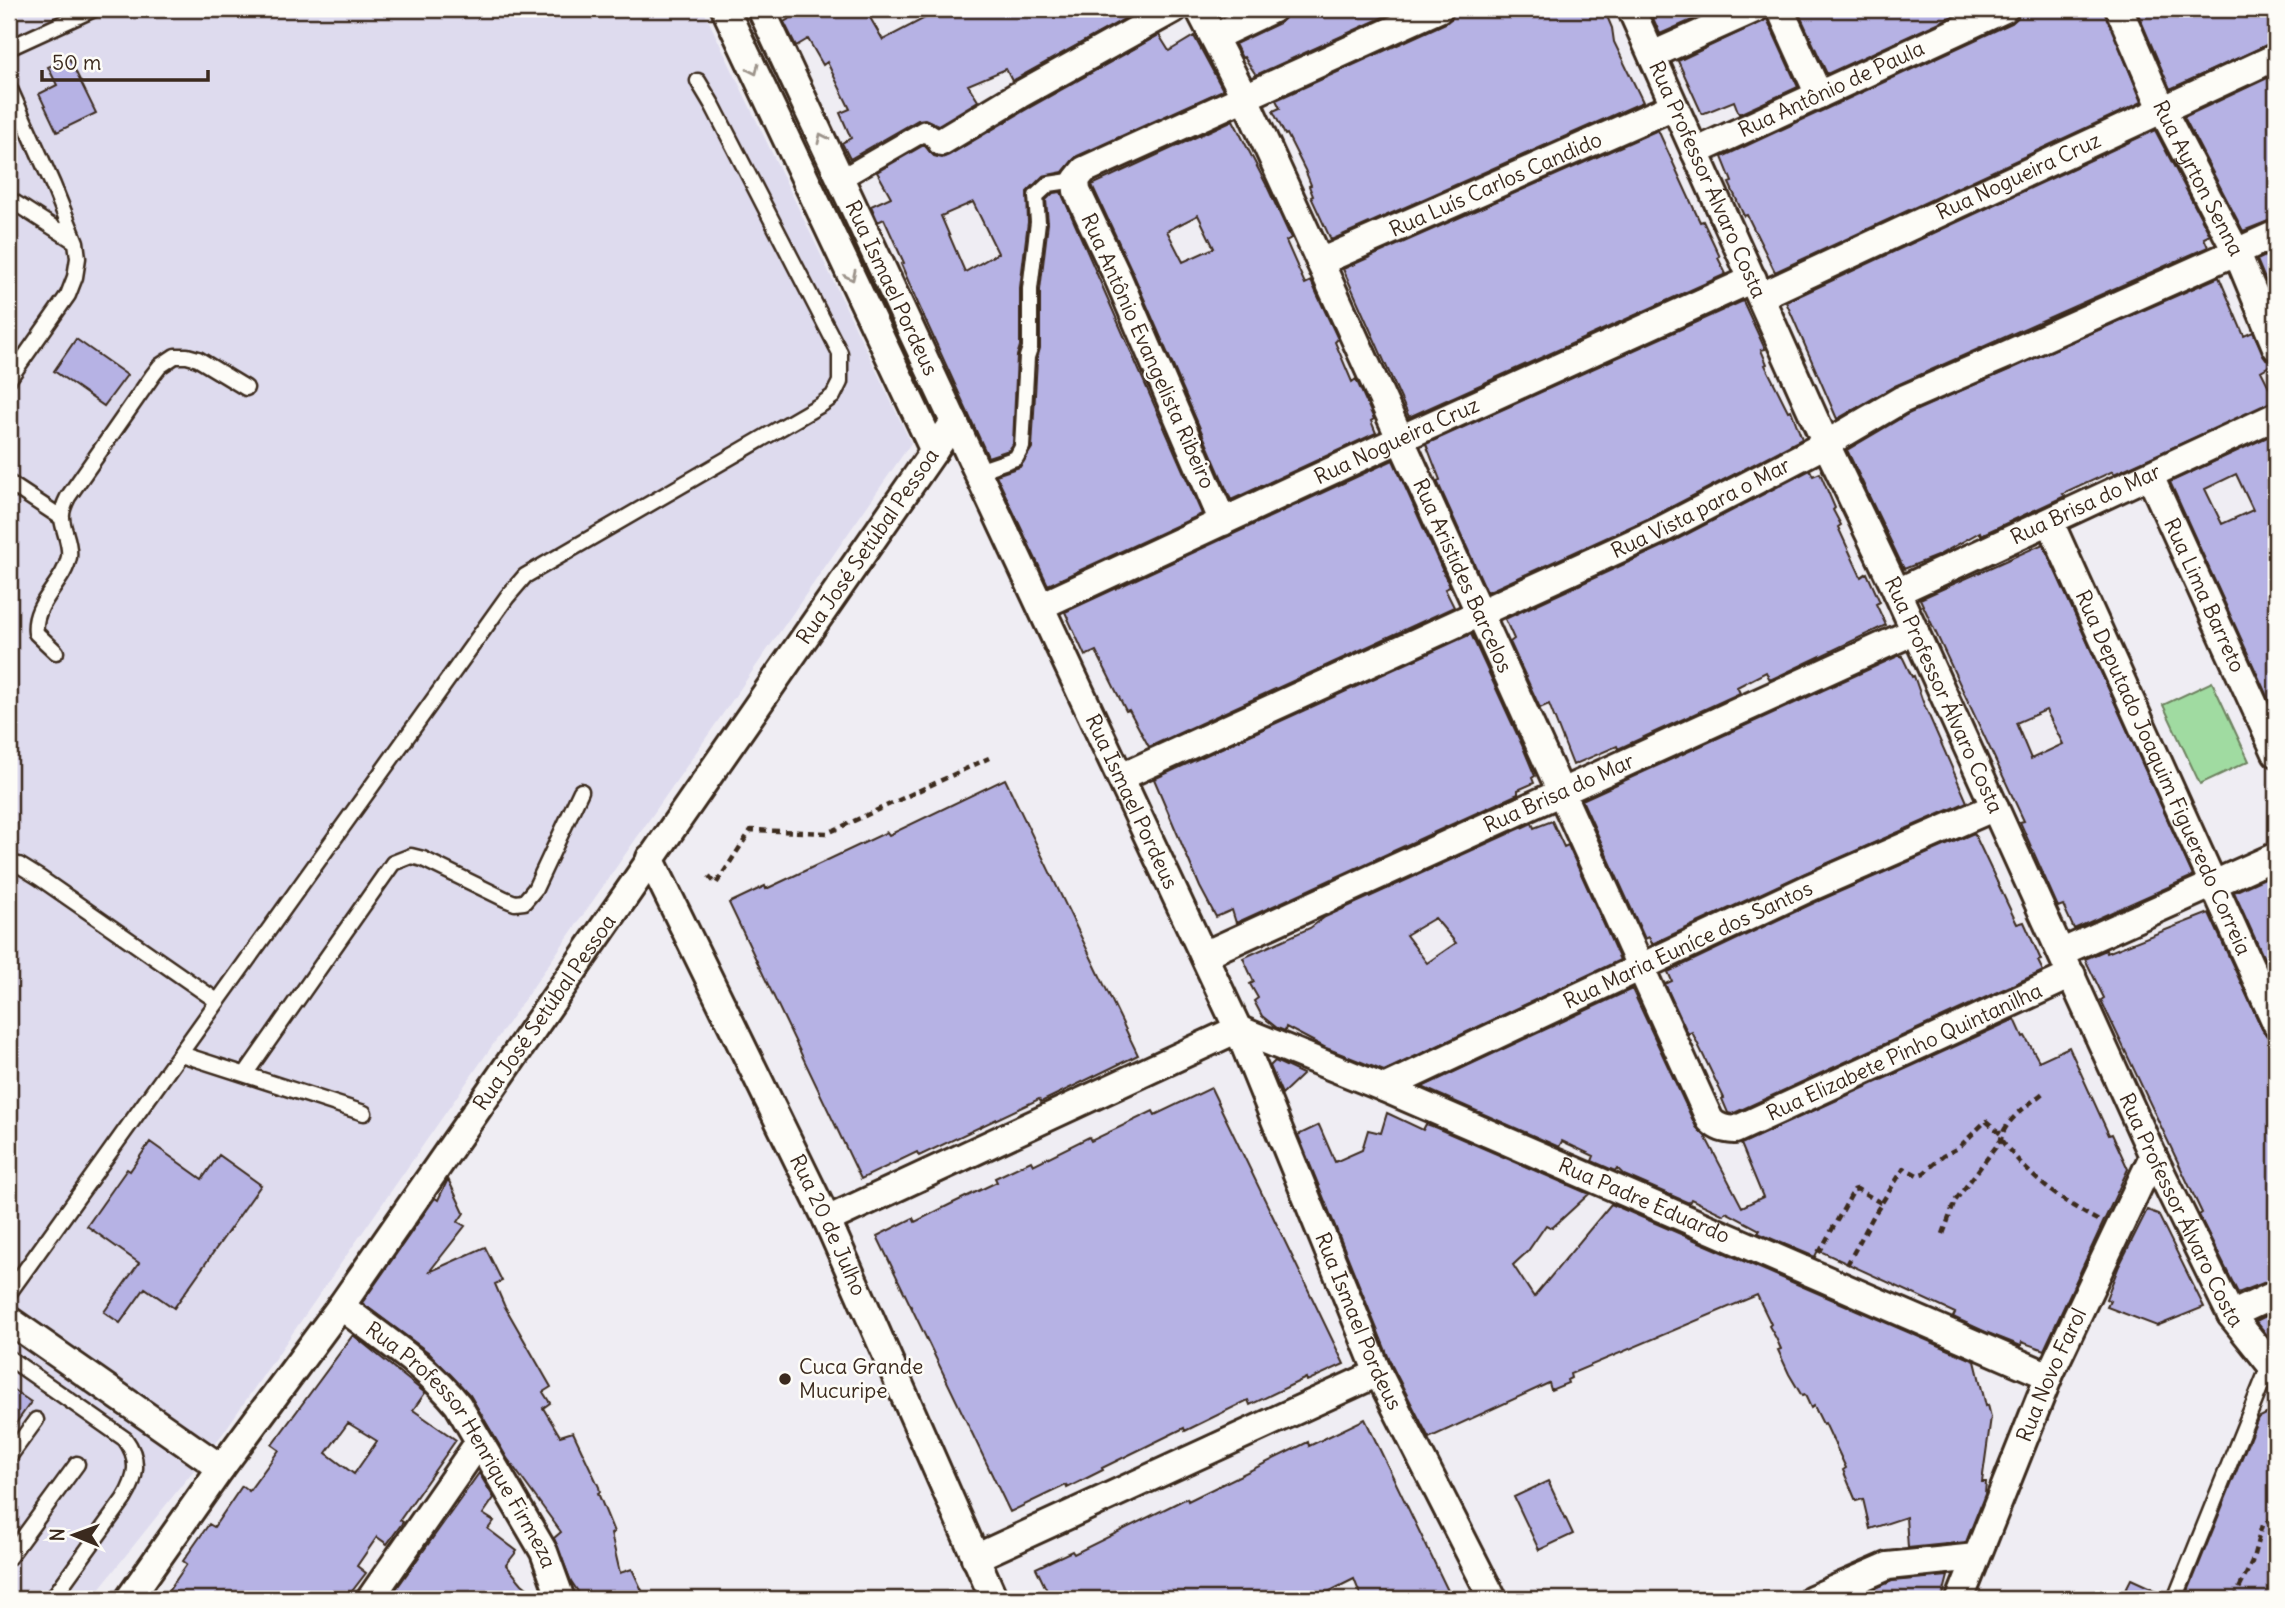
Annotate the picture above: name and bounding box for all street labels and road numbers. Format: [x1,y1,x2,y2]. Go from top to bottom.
street label: Rua Antônio de Paula [1734,34,1928,143]
street label: Rua Professor Álvaro Costa [1643,57,1773,302]
street label: Rua Ayrton Senna [2147,96,2250,261]
street label: Rua Luís Carlos Candido [1385,125,1606,243]
street label: Rua Nogueira Cruz [1932,126,2105,226]
street label: Rua Ismael Pordeus [839,196,944,380]
street label: Rua Antônio Evangelista Ribeiro [1075,209,1222,493]
street label: Rua Nogueira Cruz [1310,391,1483,490]
street label: Rua José Setúbal Pessoa [790,443,945,649]
street label: Rua Vista para o Mar [1606,451,1795,564]
street label: Rua Brisa do Mar [2006,457,2165,550]
street label: Rua Aristides Barcelos [1407,474,1519,677]
street label: Rua Lima Barreto [2158,514,2251,676]
street label: Rua Professor Álvaro Costa [1879,572,2010,817]
street label: Rua Deputado Joaquim Figueredo Correia [2069,586,2258,959]
street label: Rua Ismael Pordeus [1080,710,1185,893]
street label: Rua Brisa do Mar [1479,747,1639,839]
street label: Rua Maria Euníce dos Santos [1559,874,1817,1015]
street label: Rua José Setúbal Pessoa [467,909,622,1115]
street label: Rua Elizabete Pinho Quintanilha [1762,977,2046,1127]
street label: Rua Professor Álvaro Costa [2113,1089,2249,1333]
street label: Rua 20 de Julho [784,1150,873,1300]
street label: Rua Padre Eduardo [1554,1151,1734,1249]
street label: Rua Ismael Pordeus [1309,1228,1408,1414]
street label: Rua Novo Farol [2010,1303,2092,1446]
street label: Rua Professor Henrique Firmeza [360,1315,563,1572]

